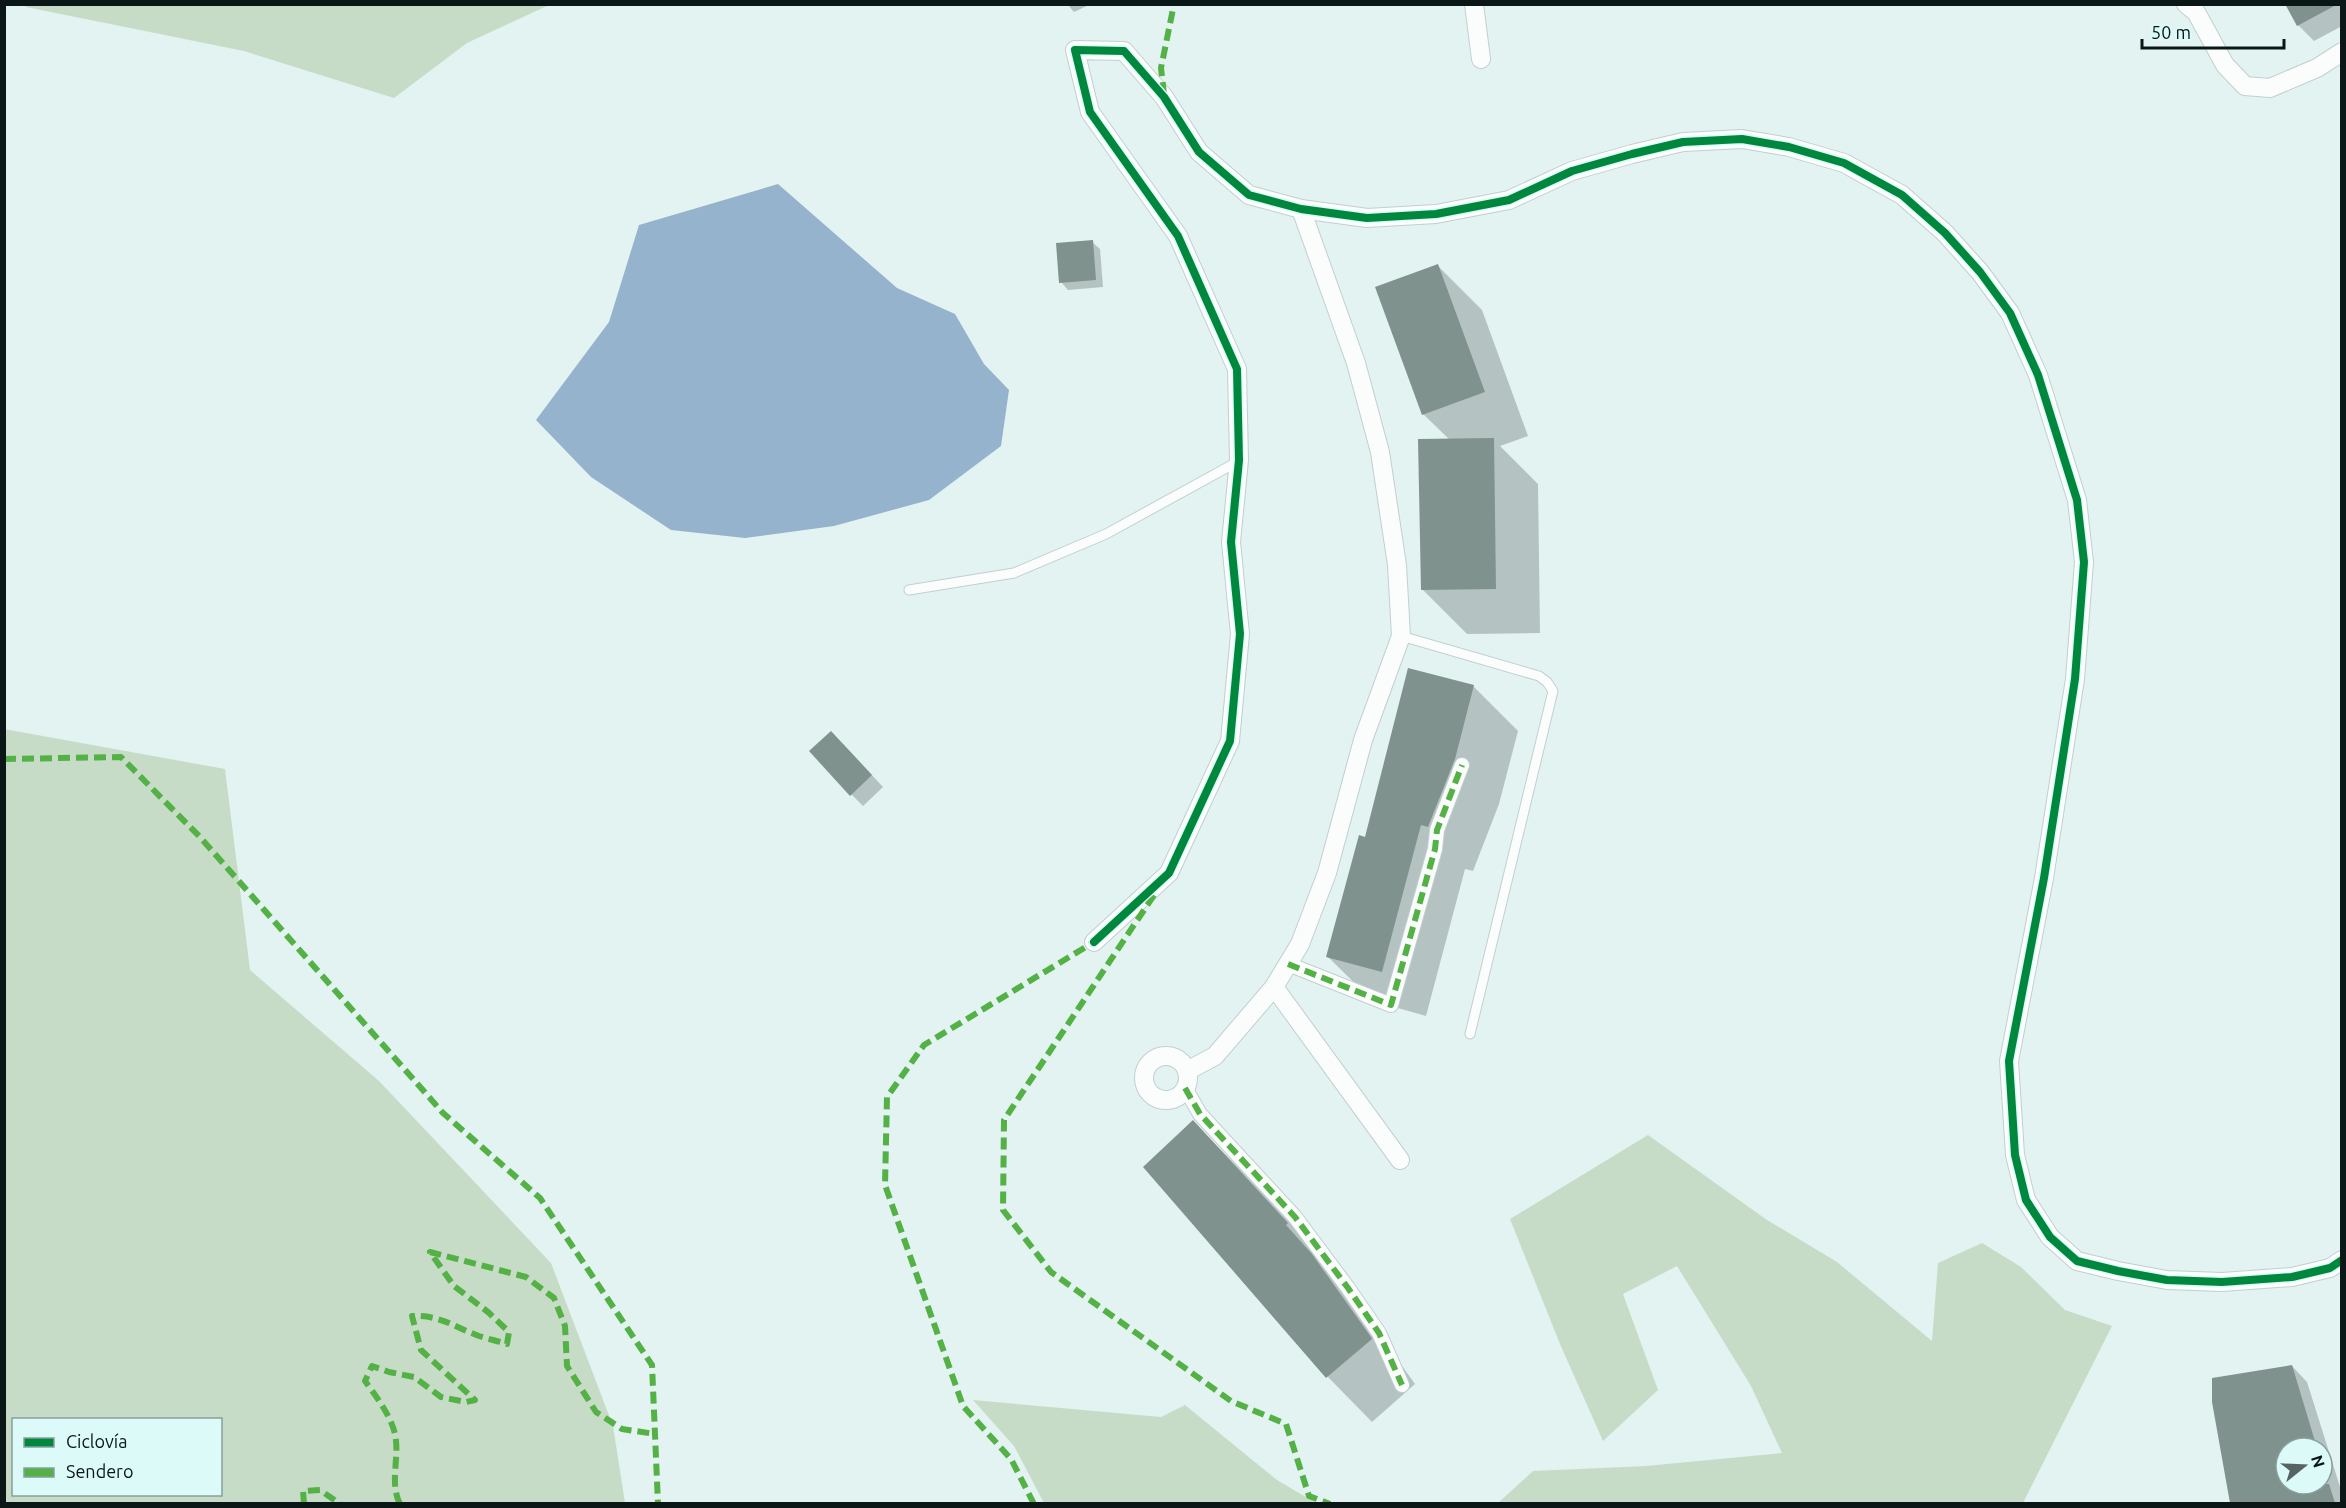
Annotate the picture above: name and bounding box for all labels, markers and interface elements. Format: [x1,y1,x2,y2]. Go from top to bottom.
scale bar [2142,12,2284,50]
text: 50 m [2151,22,2191,42]
legend [12,1418,222,1496]
text: Ciclovía [66,1431,127,1451]
north arrow [2274,1436,2334,1496]
text: N [2308,1453,2329,1470]
text: Sendero [66,1461,133,1481]

